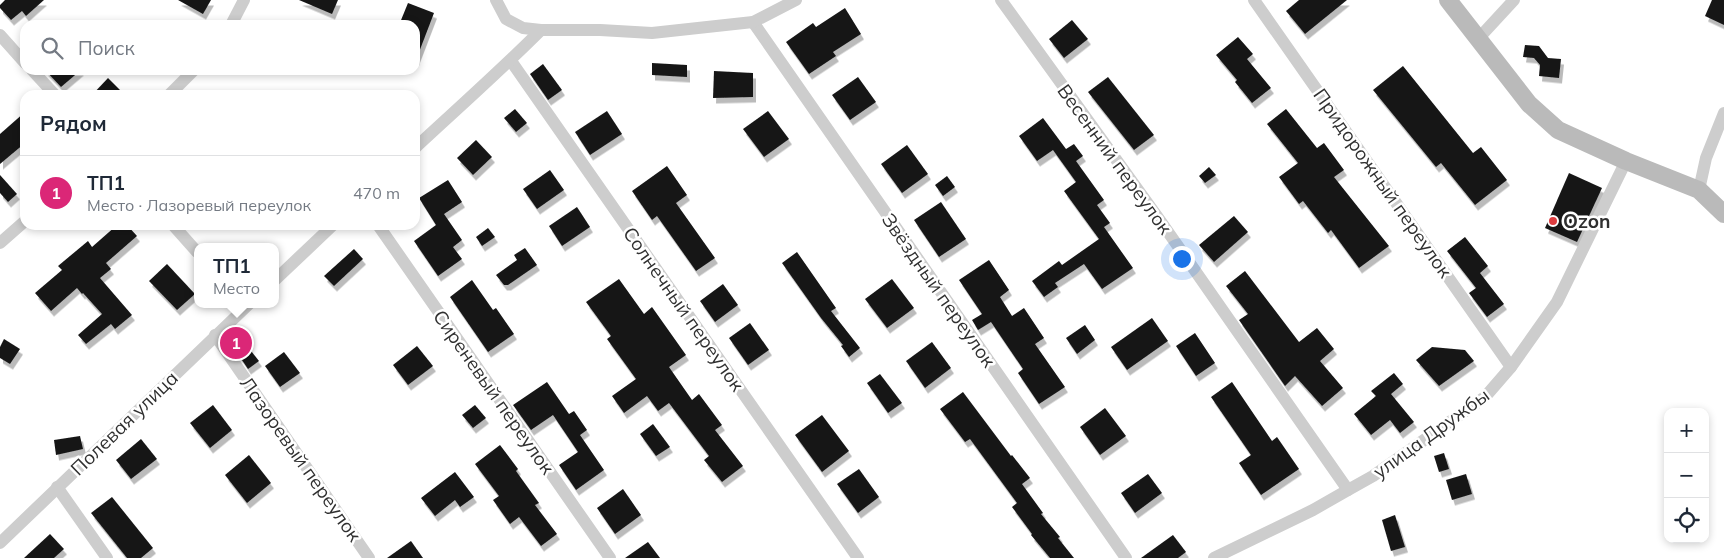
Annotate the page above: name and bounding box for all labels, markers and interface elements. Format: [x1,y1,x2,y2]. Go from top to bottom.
search box [20,20,420,75]
icon: search [38,34,66,62]
text: Поиск [78,36,135,60]
street label: Весенний переулок [1052,79,1178,239]
street label: Придорожный переулок [1308,84,1458,283]
text: Рядом [40,110,107,136]
text: ТП1 [87,171,125,195]
text: 1 [51,183,61,203]
text: 470 m [353,183,400,203]
text: Место · Лазоревый переулок [87,195,311,215]
street label: Звёздный переулок [877,208,1002,372]
place label: Ozon [1563,209,1610,233]
marker: Ozon [1547,215,1559,227]
street label: Солнечный переулок [618,222,750,396]
popup [194,243,279,308]
your location [1169,246,1195,272]
text: ТП1 [213,254,251,278]
text: Место [213,278,260,298]
street label: Сиреневый переулок [428,305,560,479]
pin: 1 [220,324,252,362]
street label: Полевая улица [65,366,183,480]
street label: Лазоревый переулок [235,372,367,547]
street label: улица Дружбы [1368,383,1494,483]
map controls [1664,408,1709,543]
button: + [1664,408,1709,453]
button: − [1664,453,1709,498]
button: locate [1664,498,1709,543]

